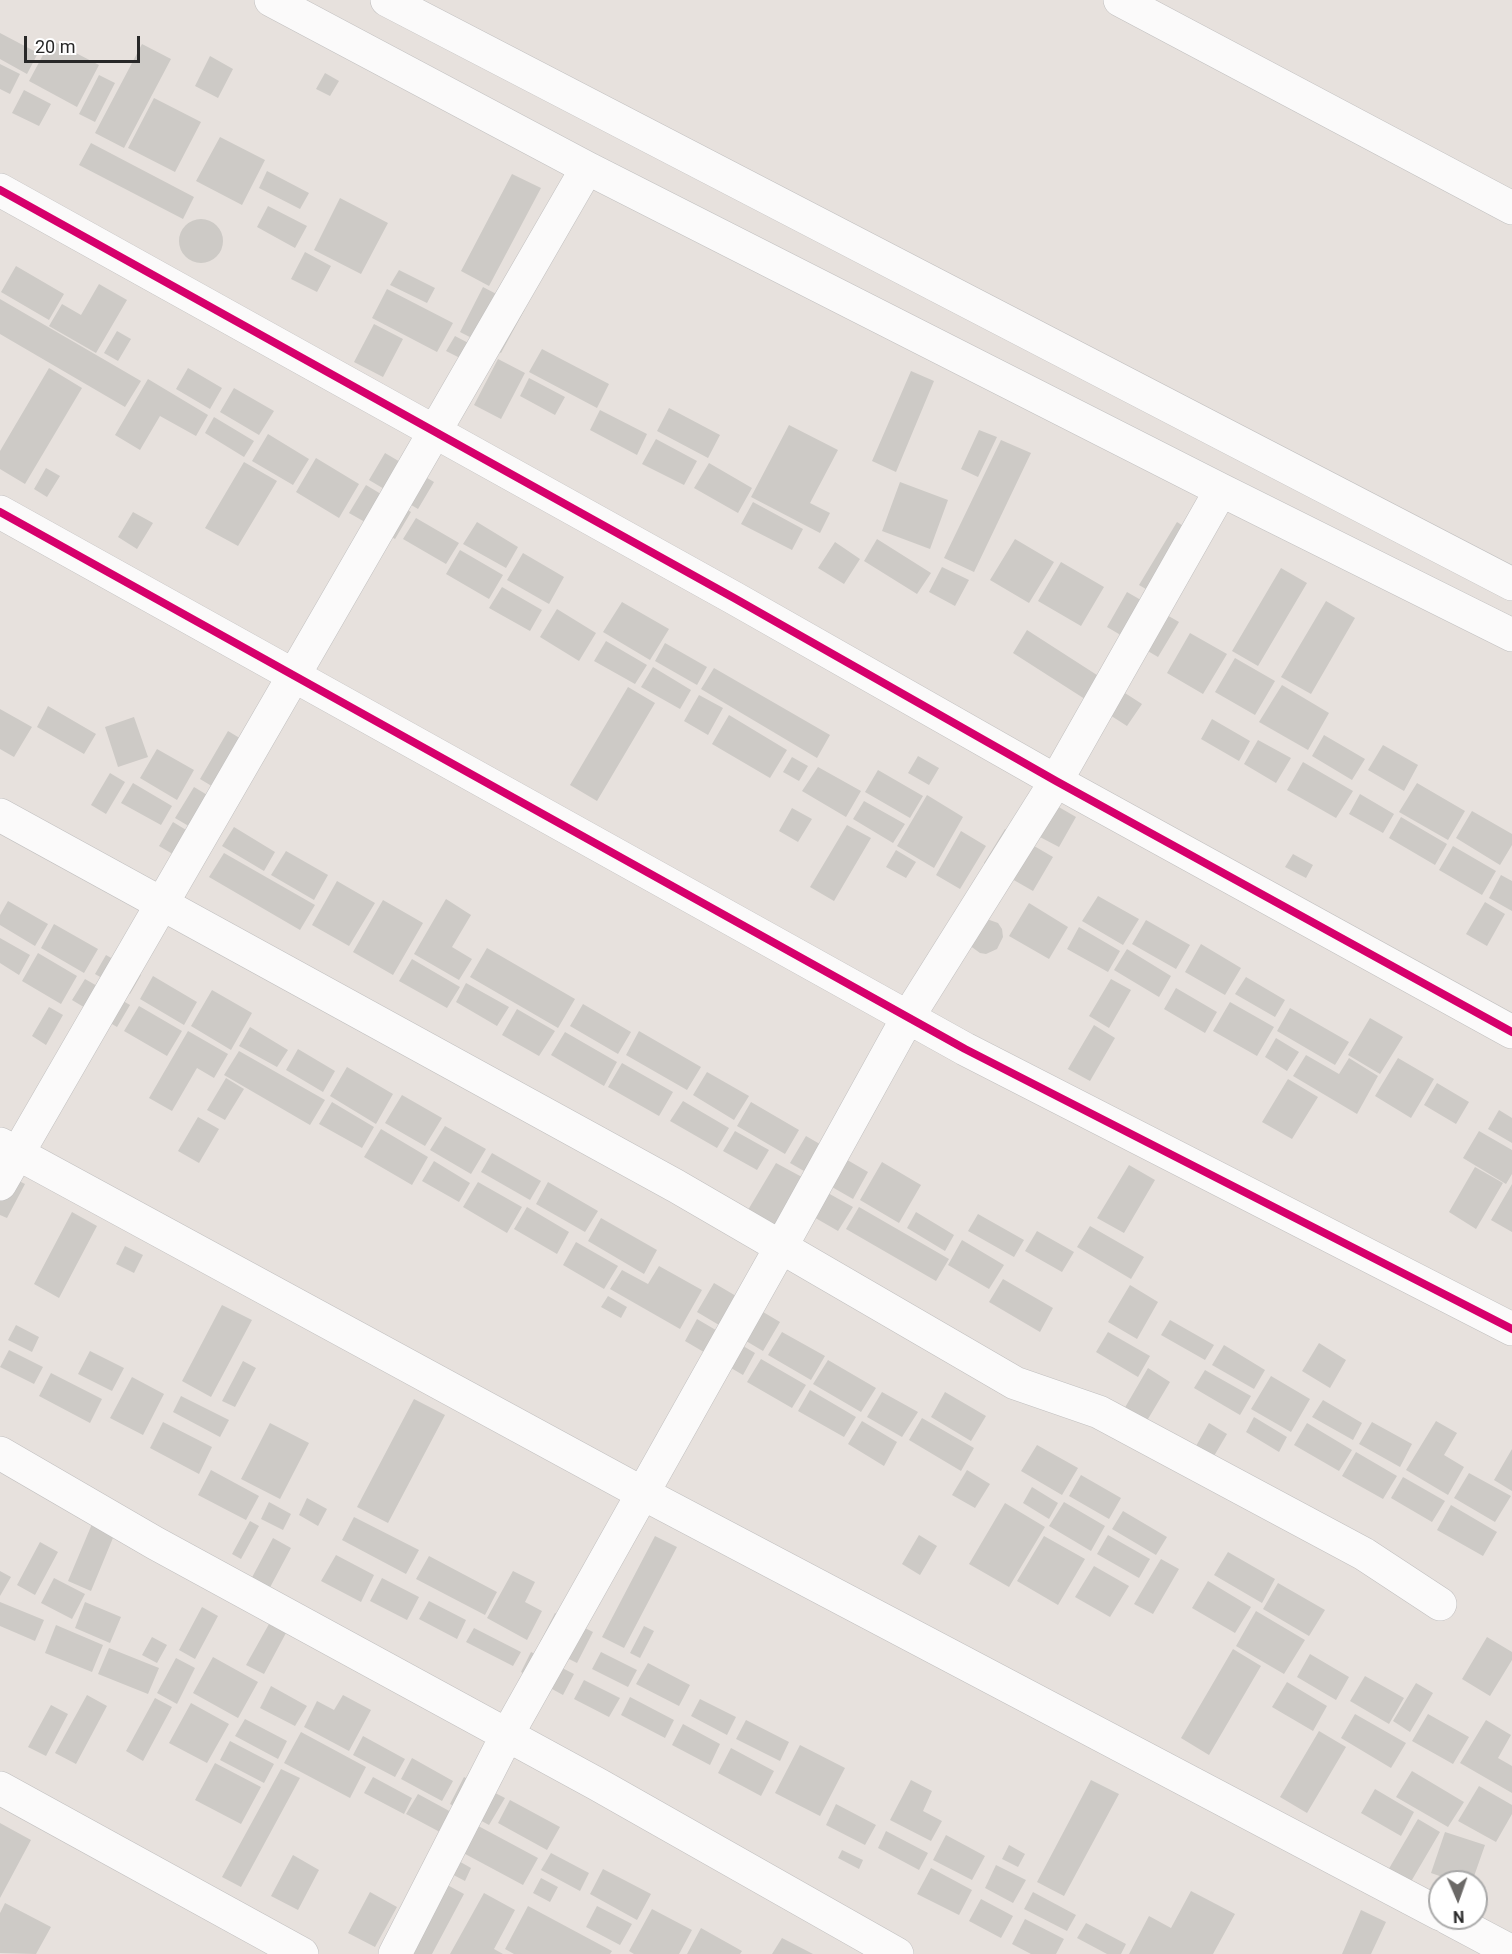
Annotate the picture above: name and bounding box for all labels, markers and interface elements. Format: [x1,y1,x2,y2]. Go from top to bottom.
scale bar [27,24,142,62]
text: 20 m [35,36,75,57]
north arrow [1428,1870,1488,1930]
text: N [1453,1907,1465,1926]

